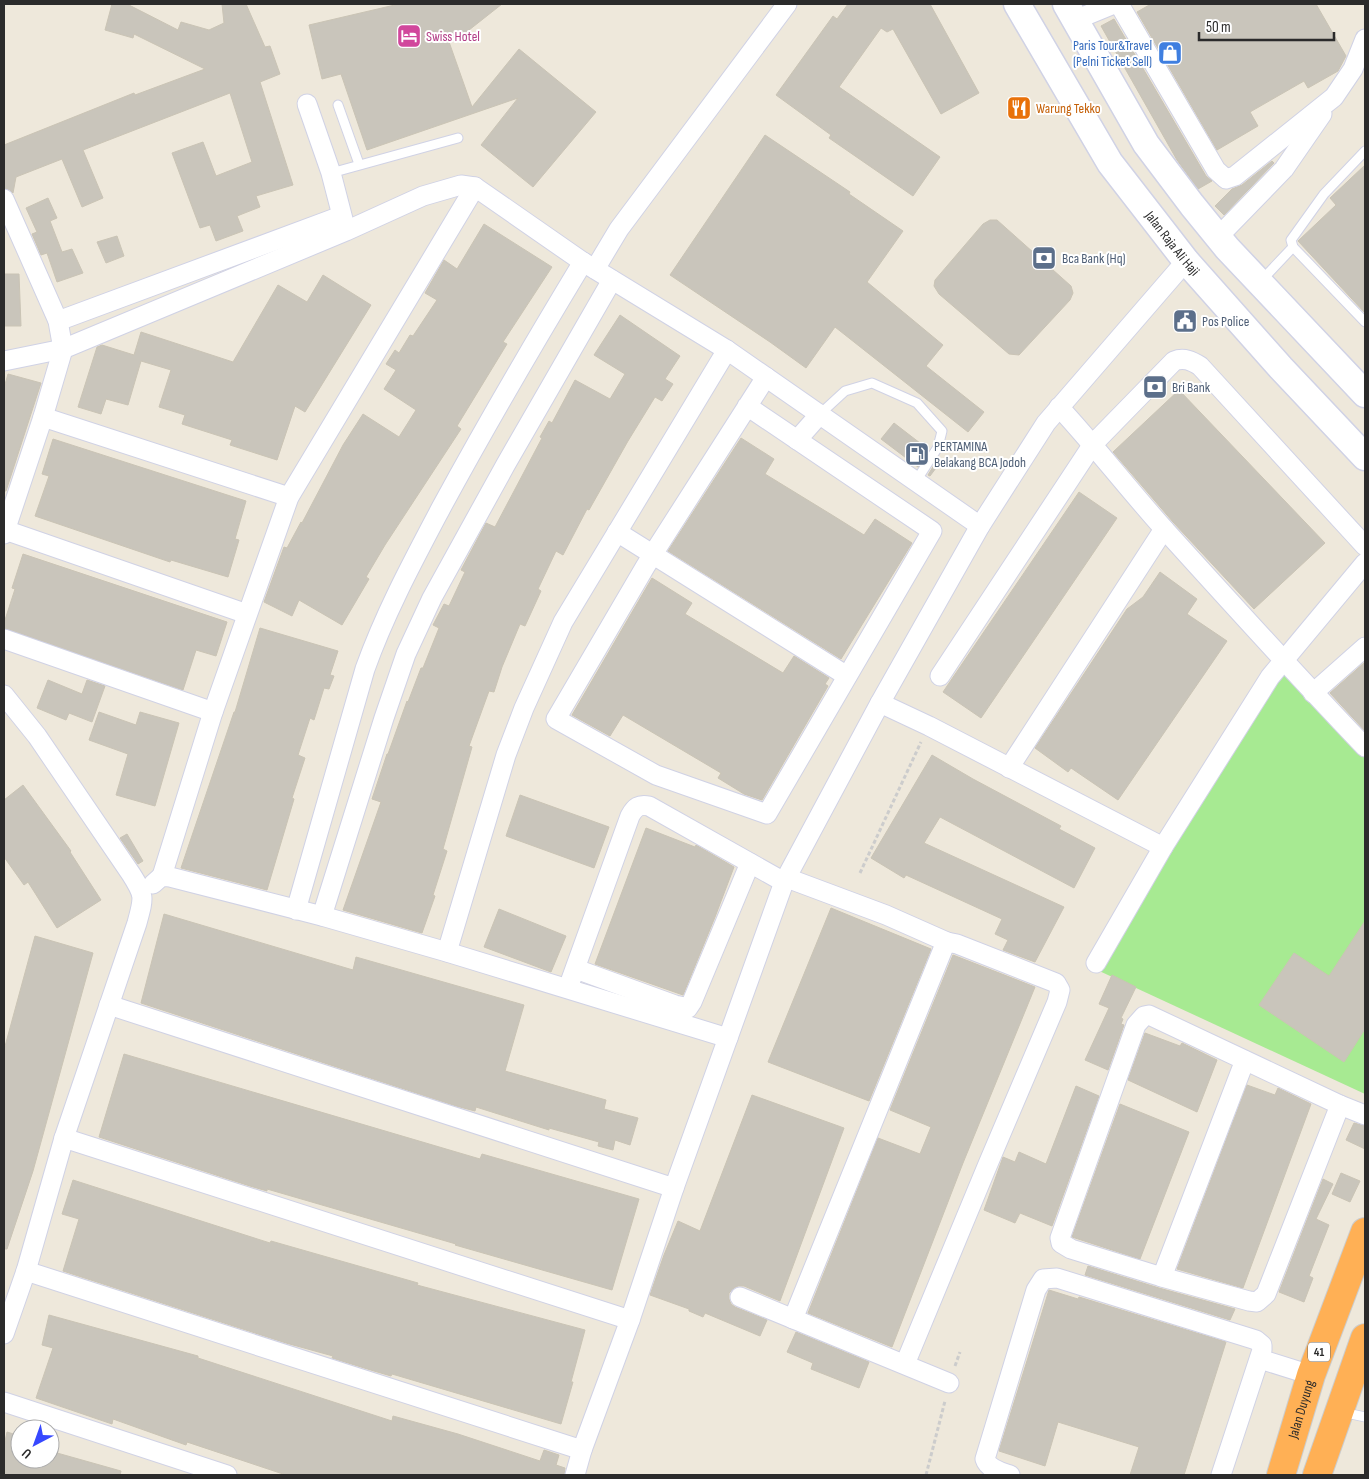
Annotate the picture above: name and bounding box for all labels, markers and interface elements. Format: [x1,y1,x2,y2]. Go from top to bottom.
scale bar [1199,10,1334,42]
text: 50 m [1206,18,1231,37]
hotel icon: Swiss Hotel [396,23,422,49]
place label: Swiss Hotel [426,28,480,45]
place label: Paris Tour&Travel (Pelni Ticket Sell) [1073,37,1152,70]
shop icon: Paris Tour&Travel (Pelni Ticket Sell) [1157,40,1183,66]
restaurant icon: Warung Tekko [1006,95,1032,121]
place label: Warung Tekko [1036,100,1101,117]
street label: Jalan Raja Ali Haji [1141,207,1203,279]
bank icon: Bca Bank (Hq) [1031,245,1057,271]
place label: Bca Bank (Hq) [1062,250,1126,267]
public building icon: Pos Police [1172,308,1198,334]
place label: Pos Police [1202,313,1249,330]
bank icon: Bri Bank [1142,374,1168,400]
place label: Bri Bank [1172,379,1211,396]
place label: PERTAMINA Belakang BCA Jodoh [934,438,1026,471]
fuel station icon: PERTAMINA Belakang BCA Jodoh [904,441,930,467]
road number: 41 [1308,1342,1330,1361]
street label: Jalan Duyung [1284,1377,1318,1441]
north arrow [10,1419,60,1469]
text: U [18,1445,35,1462]

